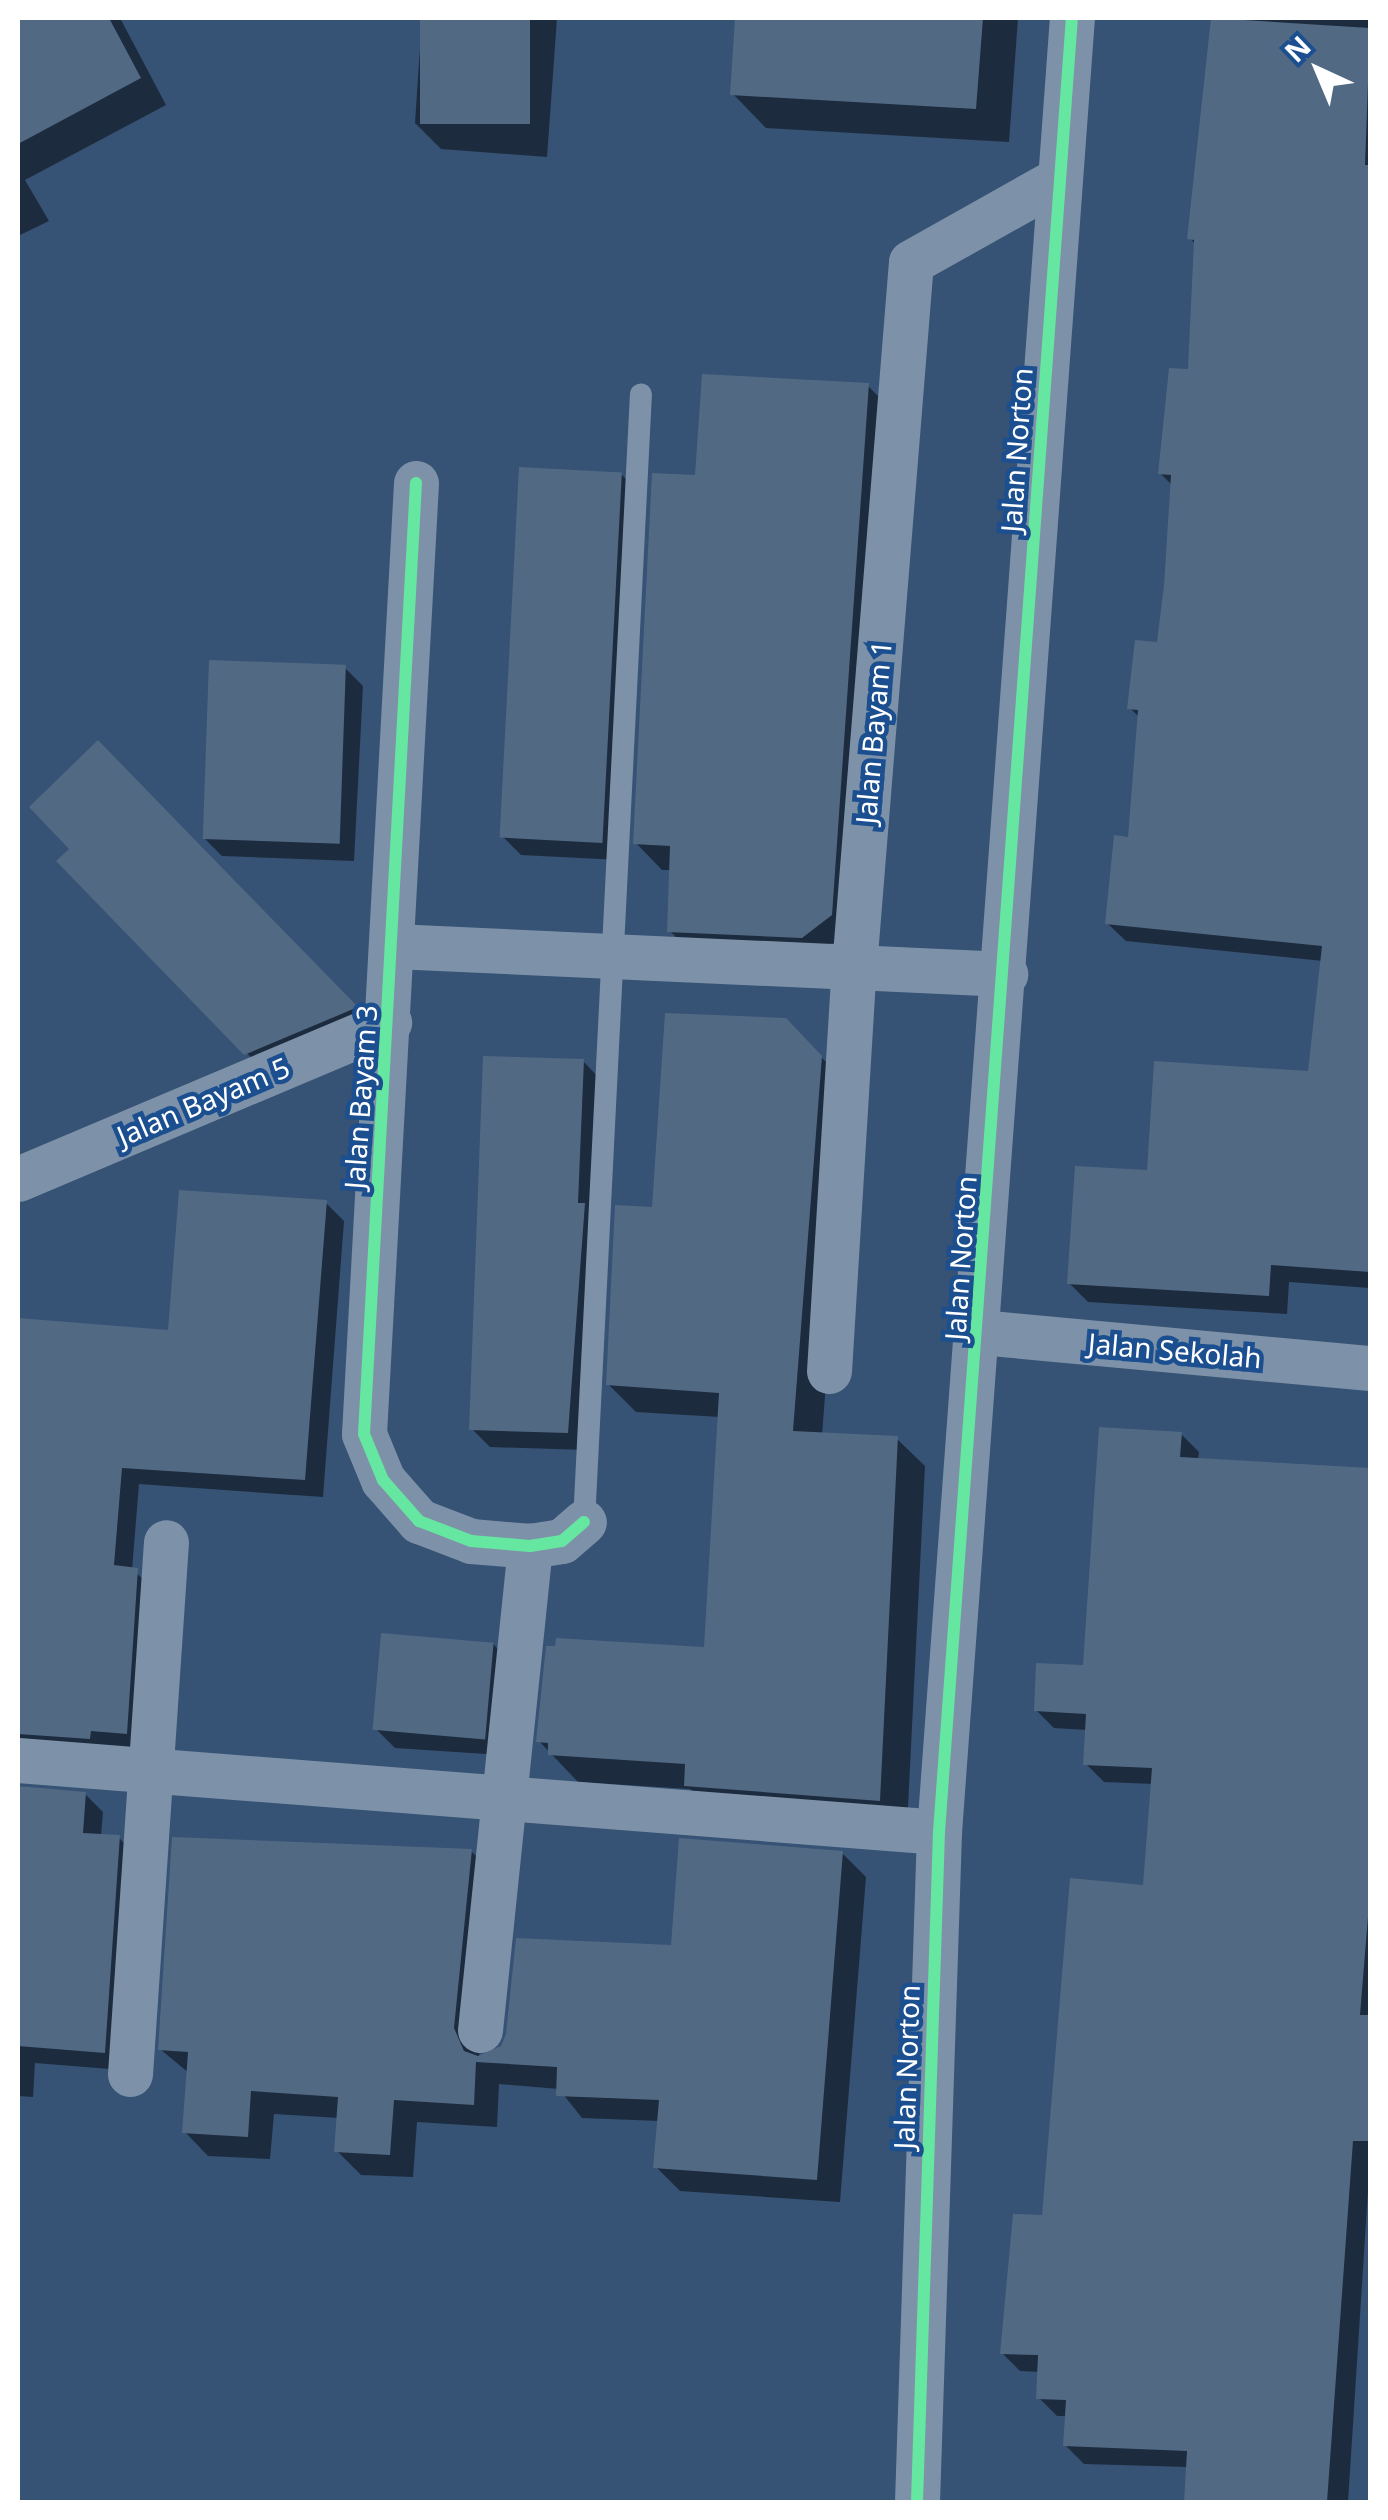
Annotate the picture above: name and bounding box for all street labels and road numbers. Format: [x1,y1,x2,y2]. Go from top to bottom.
street label: Jalan Norton [993,367,1039,533]
street label: Jalan Bayam 1 [848,639,898,825]
street label: Jalan Bayam 3 [337,1004,383,1190]
street label: Jalan Bayam 5 [112,1050,294,1152]
street label: Jalan Norton [937,1175,983,1341]
street label: Jalan Sekolah [1087,1326,1263,1374]
street label: Jalan Norton [886,1984,926,2150]

